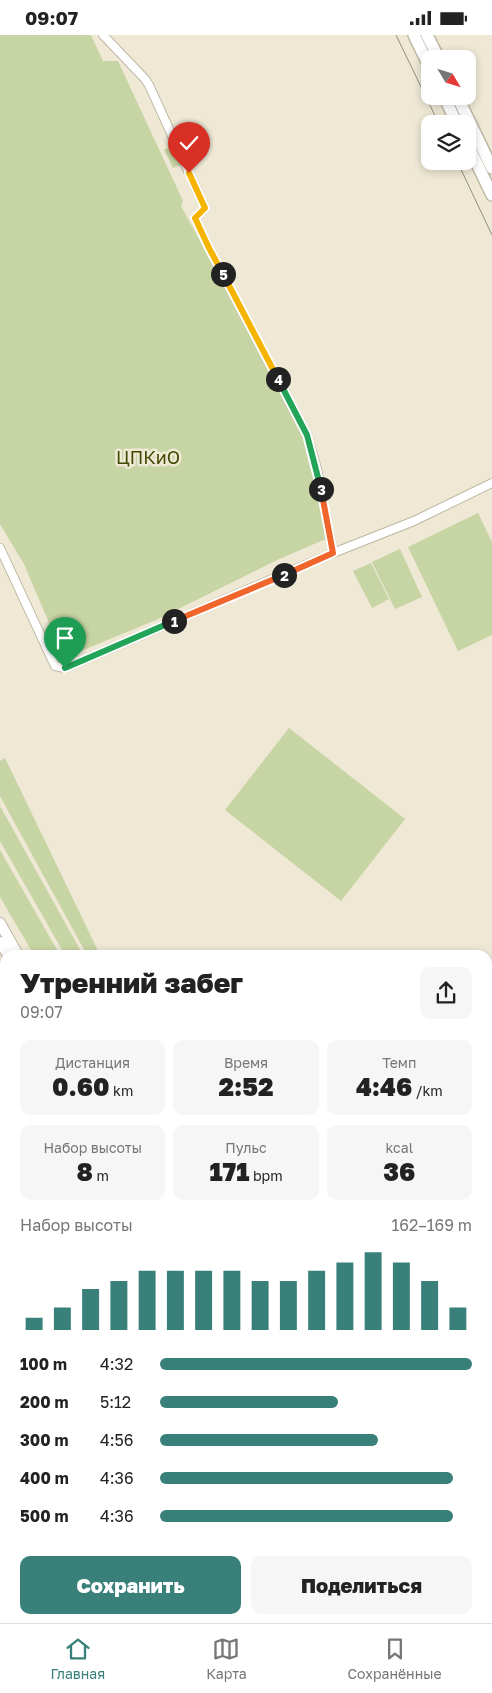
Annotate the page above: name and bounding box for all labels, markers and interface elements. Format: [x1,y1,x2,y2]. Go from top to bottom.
text: 09:07 [25,6,78,29]
north arrow [421,50,476,105]
map controls [421,50,476,170]
button: layers [421,115,476,170]
pin [168,122,210,173]
icon: check [175,129,203,157]
pin: 5 [210,261,236,287]
text: 5 [219,266,228,283]
pin: 4 [266,367,290,391]
text: 4 [274,371,283,388]
park label: ЦПКиО [116,446,180,468]
pin: 3 [308,477,334,501]
text: 3 [317,481,326,498]
pin: 2 [272,563,296,587]
text: 2 [280,567,289,584]
pin: 1 [162,609,186,633]
text: 1 [171,613,178,630]
pin [44,617,86,668]
icon: arrive [51,624,79,652]
text: Утренний забег [20,966,243,999]
button: share [420,967,472,1019]
text: 09:07 [20,1002,63,1022]
text: Дистанция [55,1054,130,1071]
text: Время [224,1054,268,1071]
text: Темп [382,1054,416,1071]
text: 0.60 [52,1071,110,1102]
text: 2:52 [218,1071,274,1102]
text: 4:46 [356,1071,412,1102]
text: km [110,1082,133,1099]
text: /km [412,1082,443,1099]
text: Набор высоты [43,1139,142,1156]
text: Пульс [225,1139,267,1156]
text: kcal [385,1139,413,1156]
text: 8 [77,1156,93,1187]
text: 171 [209,1156,249,1187]
text: 36 [383,1156,415,1187]
text: m [93,1167,109,1184]
text: bpm [249,1167,283,1184]
text: Набор высоты [20,1215,133,1235]
text: 162–169 m [392,1215,472,1235]
text: 100 m [20,1354,67,1374]
text: 4:32 [100,1354,133,1374]
text: 200 m [20,1392,69,1412]
text: 5:12 [100,1392,131,1412]
text: 300 m [20,1430,69,1450]
text: 4:56 [100,1430,134,1450]
text: 400 m [20,1468,69,1488]
text: 4:36 [100,1468,134,1488]
text: 500 m [20,1506,69,1526]
text: 4:36 [100,1506,134,1526]
button: Сохранить [20,1556,241,1614]
button: Поделиться [251,1556,472,1614]
tab: Главная [50,1635,105,1682]
tab: Карта [206,1635,247,1682]
tab: Сохранённые [348,1635,442,1682]

